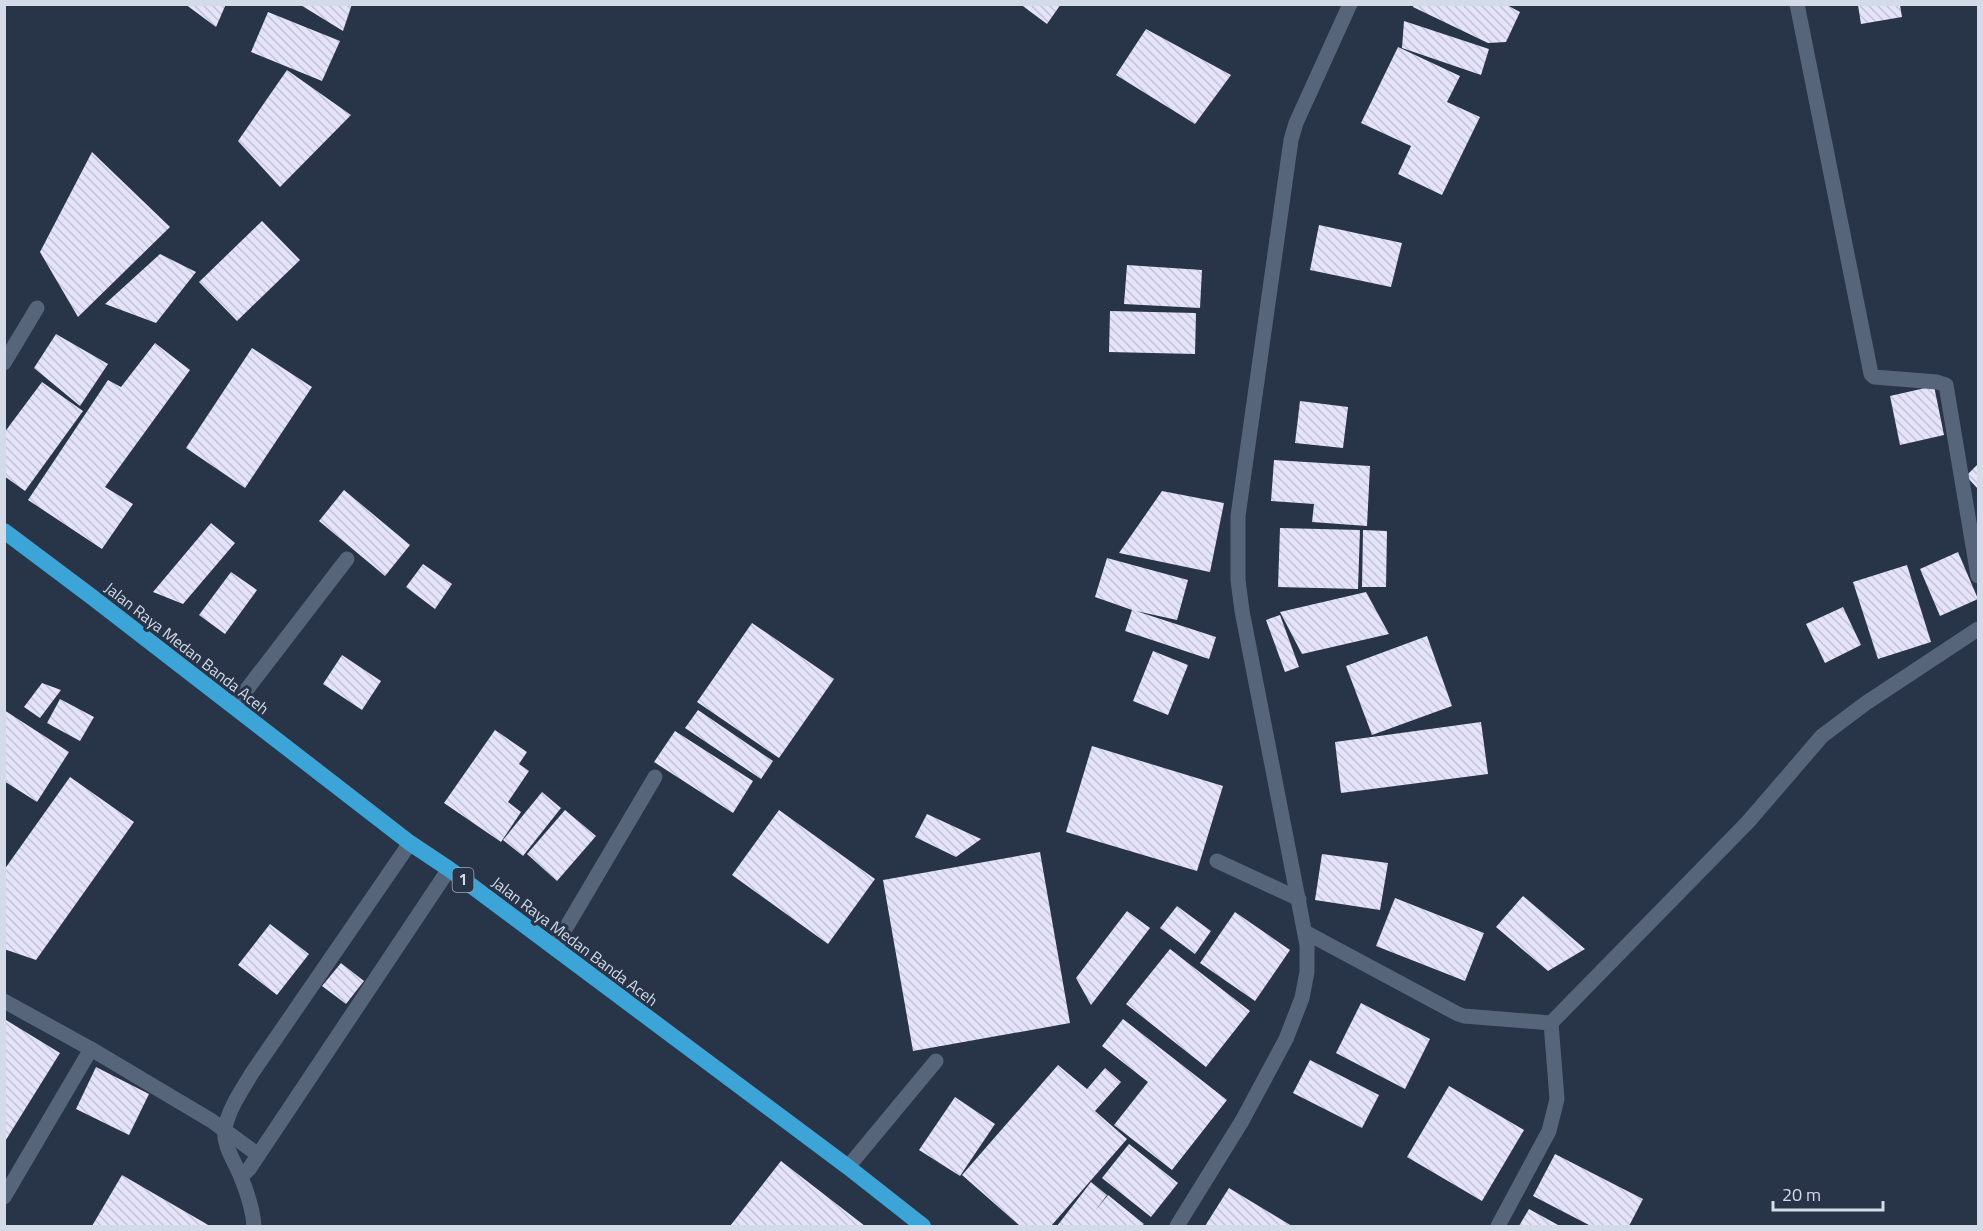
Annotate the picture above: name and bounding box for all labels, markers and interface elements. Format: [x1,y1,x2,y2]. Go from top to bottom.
street label: Jalan Raya Medan Banda Aceh [100,576,274,720]
road number: 1 [452,868,474,892]
street label: Jalan Raya Medan Banda Aceh [487,870,663,1012]
scale bar [1773,1174,1882,1212]
text: 20 m [1782,1181,1821,1208]

